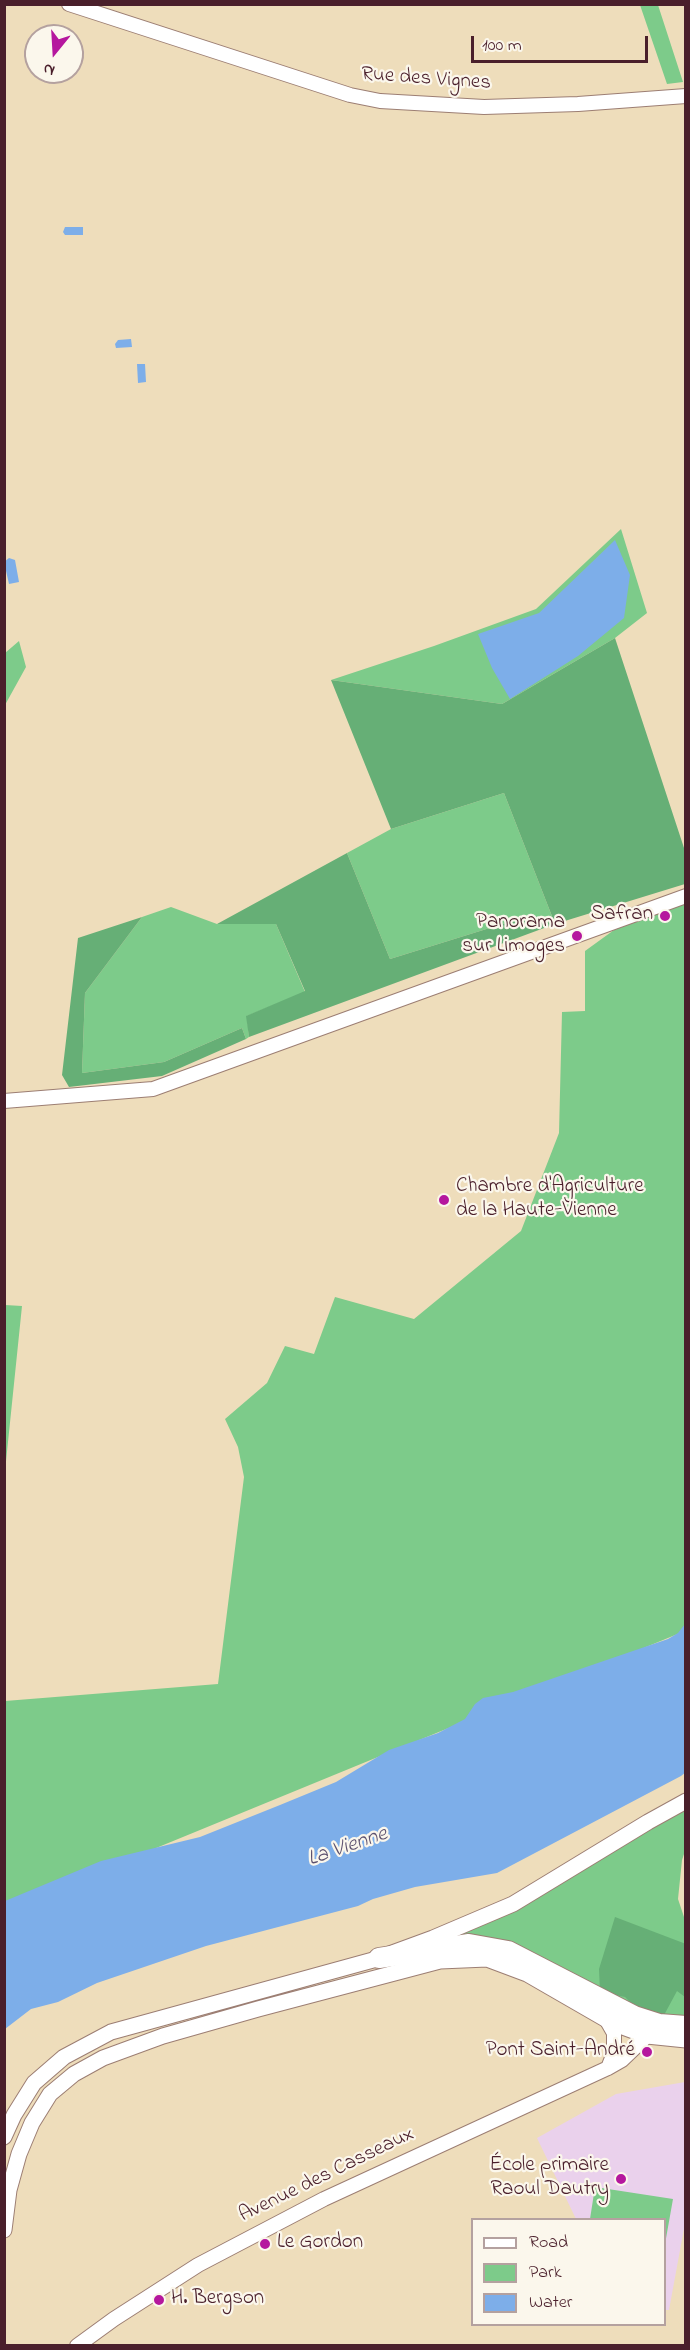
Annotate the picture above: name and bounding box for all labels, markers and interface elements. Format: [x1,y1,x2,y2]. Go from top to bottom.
north arrow [24,24,84,84]
scale bar [474,24,651,62]
text: 100 m [482,33,522,59]
text: N [40,56,58,82]
street label: Rue des Vignes [360,63,492,97]
place label: Safran [591,903,653,929]
marker: Safran [658,909,672,923]
place label: Panorama sur Limoges [462,911,565,961]
marker: Panorama sur Limoges [570,929,584,943]
place label: Chambre d'Agriculture de la Haute-Vienne [456,1175,644,1225]
marker: Chambre d'Agriculture de la Haute-Vienne [437,1193,451,1207]
water label: La Vienne [305,1822,391,1874]
place label: Pont Saint-André [486,2039,635,2065]
marker: Pont Saint-André [640,2045,654,2059]
street label: Avenue des Casseaux [235,2123,419,2229]
place label: École primaire Raoul Dautry [489,2154,609,2204]
marker: École primaire Raoul Dautry [614,2172,628,2186]
legend [471,2218,666,2326]
text: Road [529,2230,568,2256]
place label: Le Gordon [277,2231,363,2257]
marker: Le Gordon [258,2237,272,2251]
text: Park [529,2260,562,2286]
place label: H. Bergson [171,2287,264,2313]
text: Water [529,2290,572,2316]
marker: H. Bergson [152,2293,166,2307]

